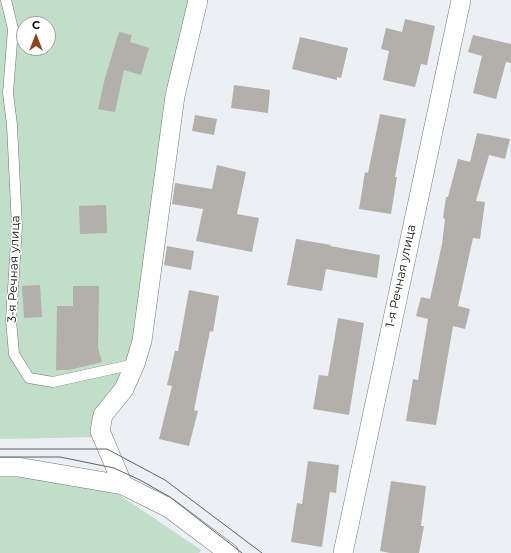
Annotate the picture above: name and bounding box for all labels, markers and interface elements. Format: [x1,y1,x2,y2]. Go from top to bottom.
north arrow [16,16,56,56]
text: С [32,18,40,32]
street label: 3-я Речная улица [5,215,23,323]
street label: 1-я Речная улица [383,223,419,329]

